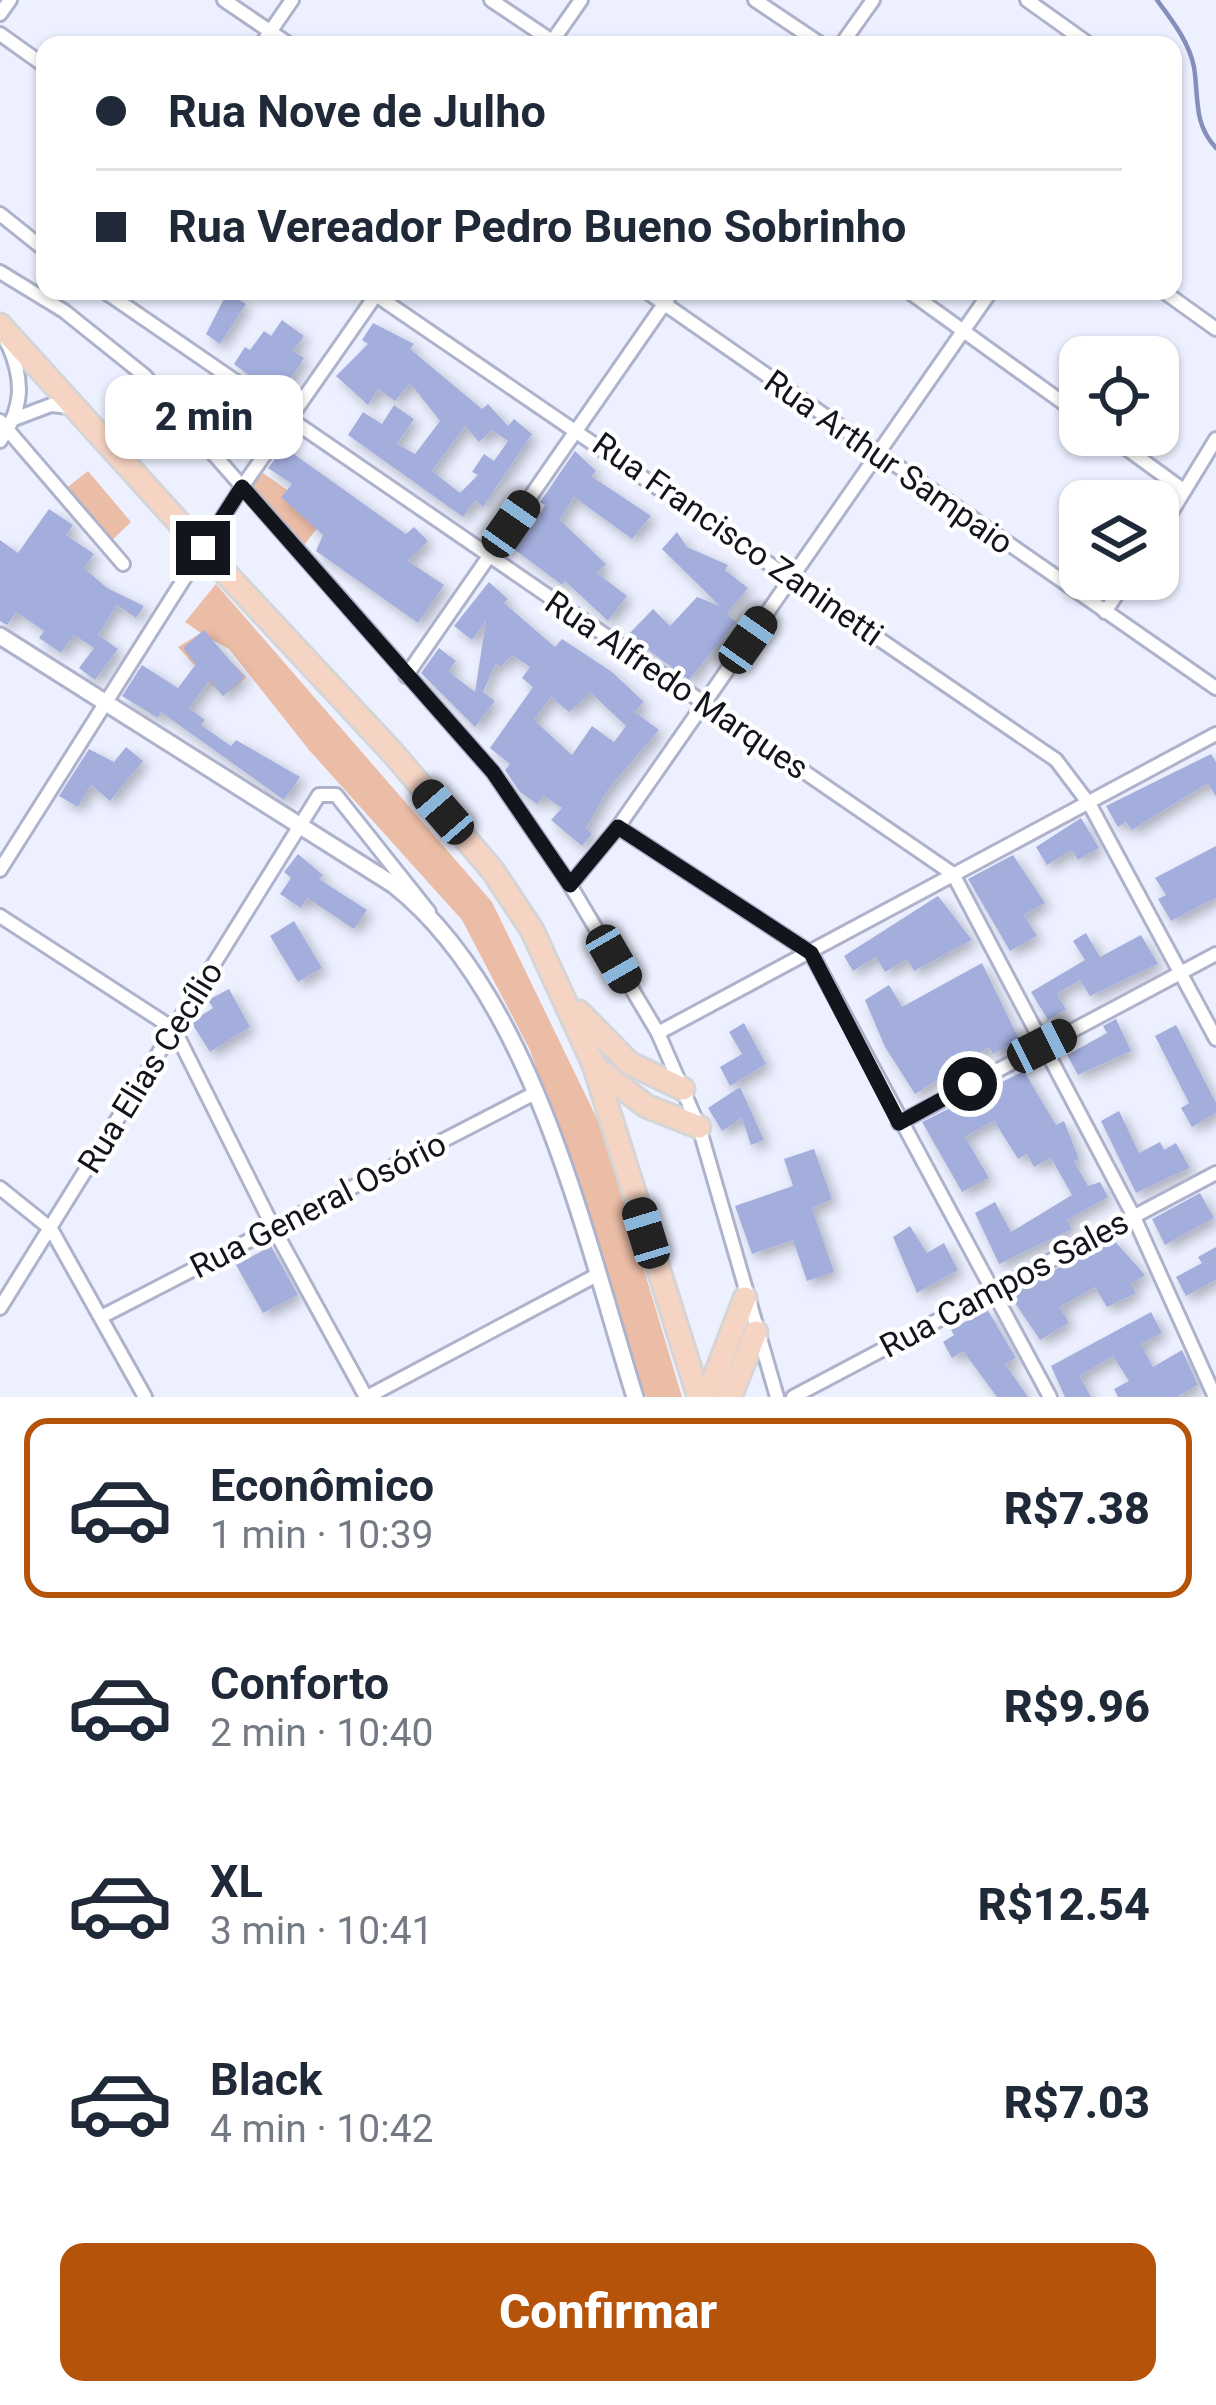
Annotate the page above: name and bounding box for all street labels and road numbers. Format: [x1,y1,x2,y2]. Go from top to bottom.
street label: Rua Arthur Sampaio [757,362,1021,562]
street label: Rua Francisco Zaninetti [585,424,891,654]
street label: Rua Alfredo Marques [538,582,816,788]
street label: Rua Elias Cecílio [69,954,231,1180]
street label: Rua General Osório [184,1124,452,1286]
street label: Rua Campos Sales [873,1202,1135,1366]

